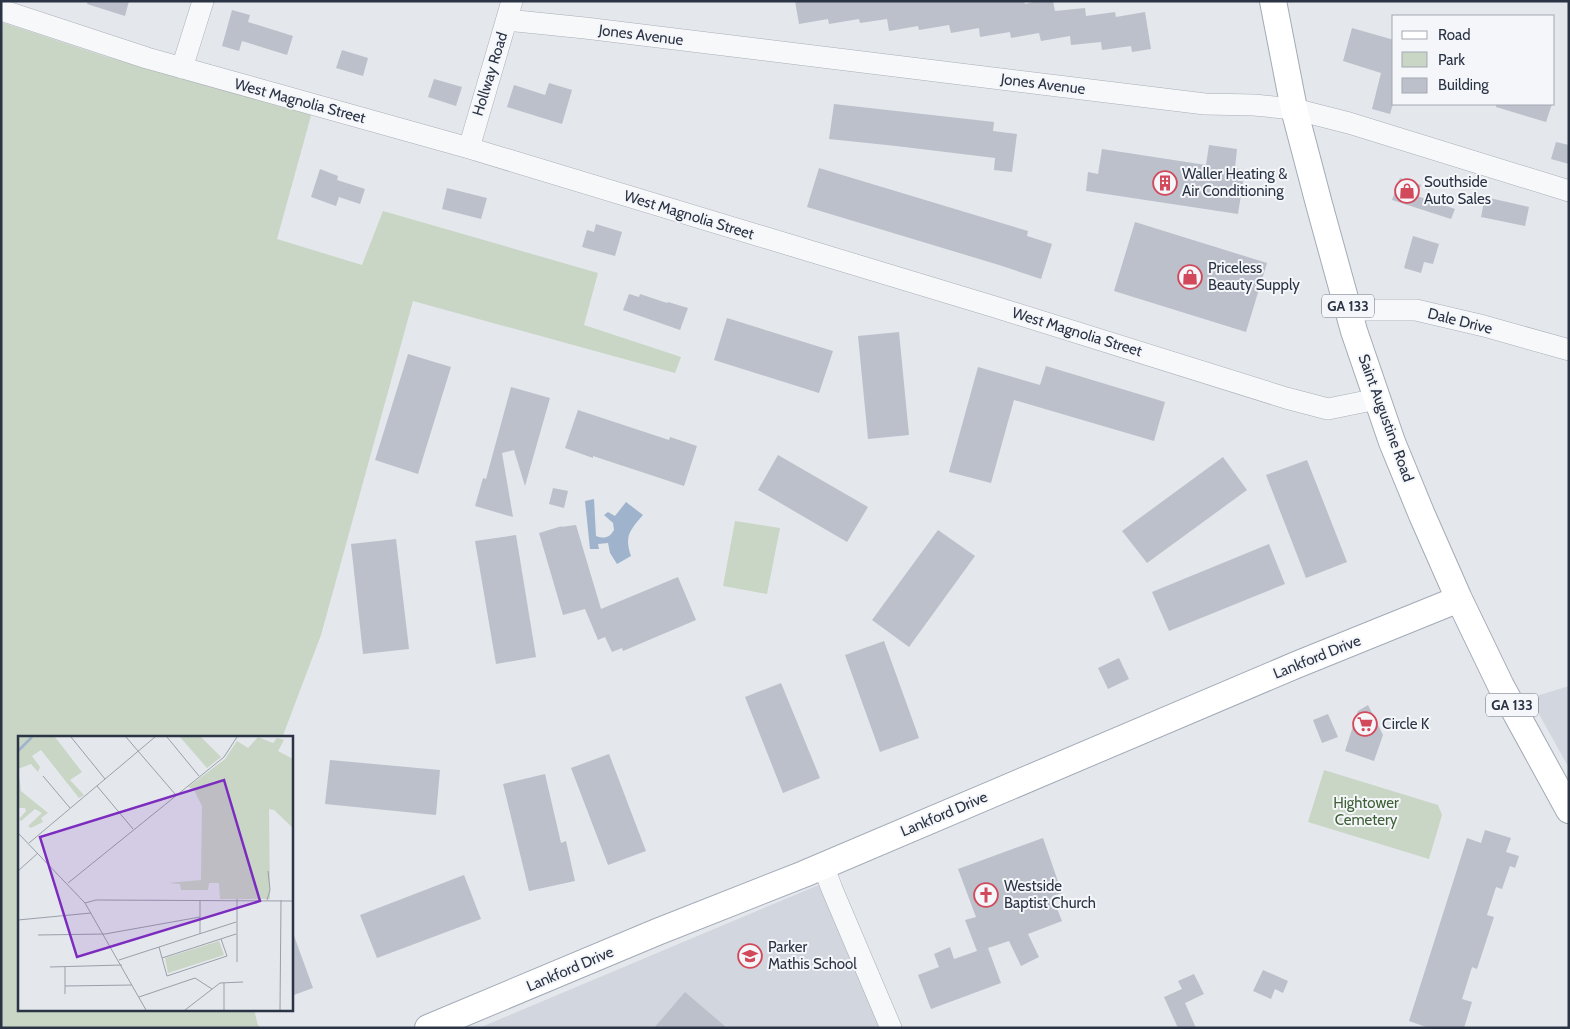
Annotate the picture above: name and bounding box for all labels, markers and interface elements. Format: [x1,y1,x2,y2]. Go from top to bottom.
legend [1392,15,1555,105]
street label: Jones Avenue [597,21,685,49]
text: Road [1438,26,1471,44]
street label: Hollway Road [469,30,511,118]
text: Park [1438,51,1465,69]
street label: Jones Avenue [999,70,1087,98]
street label: West Magnolia Street [232,75,368,127]
text: Building [1438,76,1489,94]
place label: Waller Heating & Air Conditioning [1182,165,1287,200]
building icon: Waller Heating & Air Conditioning [1152,170,1178,196]
place label: Southside Auto Sales [1424,173,1491,208]
shop icon: Southside Auto Sales [1394,178,1420,204]
street label: West Magnolia Street [622,187,756,243]
place label: Priceless Beauty Supply [1208,259,1300,294]
shop icon: Priceless Beauty Supply [1177,264,1203,290]
road number: GA 133 [1322,294,1374,318]
street label: West Magnolia Street [1010,304,1144,360]
street label: Dale Drive [1426,304,1495,338]
street label: Saint Augustine Road [1355,352,1417,484]
street label: Lankford Drive [1271,631,1364,683]
road number: GA 133 [1486,694,1538,716]
supermarket icon: Circle K [1352,711,1378,737]
place label: Circle K [1382,715,1430,733]
inset map [18,736,292,1012]
street label: Lankford Drive [898,787,991,840]
park label: Hightower Cemetery [1333,794,1399,829]
place label: Westside Baptist Church [1004,877,1096,912]
church icon: Westside Baptist Church [973,882,999,908]
place label: Parker Mathis School [768,938,857,973]
street label: Lankford Drive [524,942,617,995]
school or university icon: Parker Mathis School [737,943,763,969]

